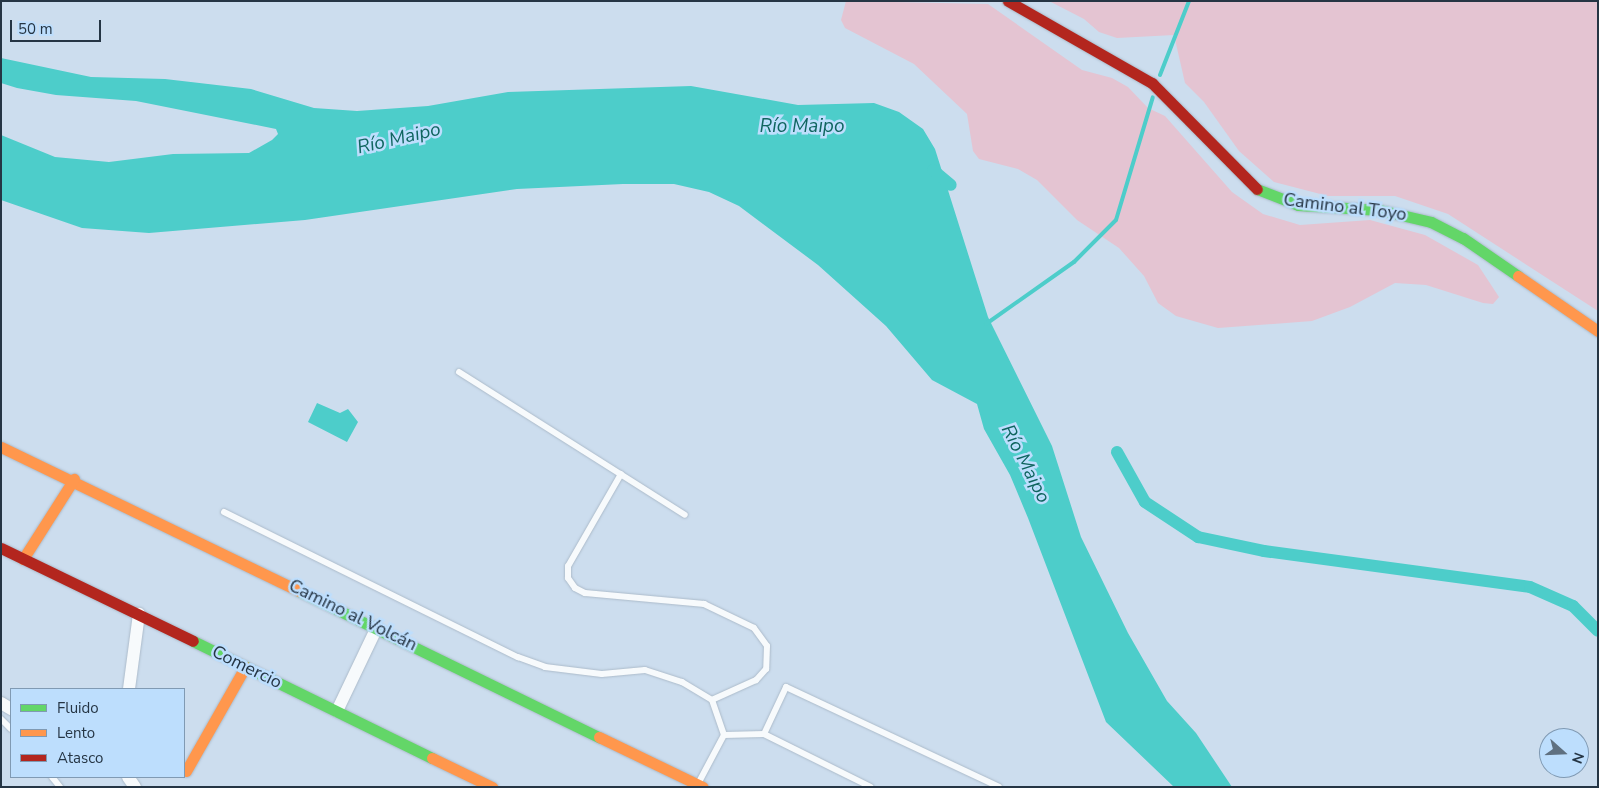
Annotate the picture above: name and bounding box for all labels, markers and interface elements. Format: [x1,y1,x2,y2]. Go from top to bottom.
scale bar [12,10,104,42]
text: 50 m [18,19,53,39]
water label: Río Maipo [760,116,844,138]
water label: Río Maipo [355,118,443,160]
street label: Camino al Toyo [1282,189,1408,225]
water label: Río Maipo [996,421,1054,507]
street label: Camino al Volcán [285,575,421,655]
street label: Comercio [208,641,286,693]
legend [10,688,185,778]
text: Fluido [57,698,99,718]
text: Lento [57,723,95,743]
north arrow [1539,728,1589,778]
text: Atasco [57,748,103,768]
text: N [1567,750,1588,766]

